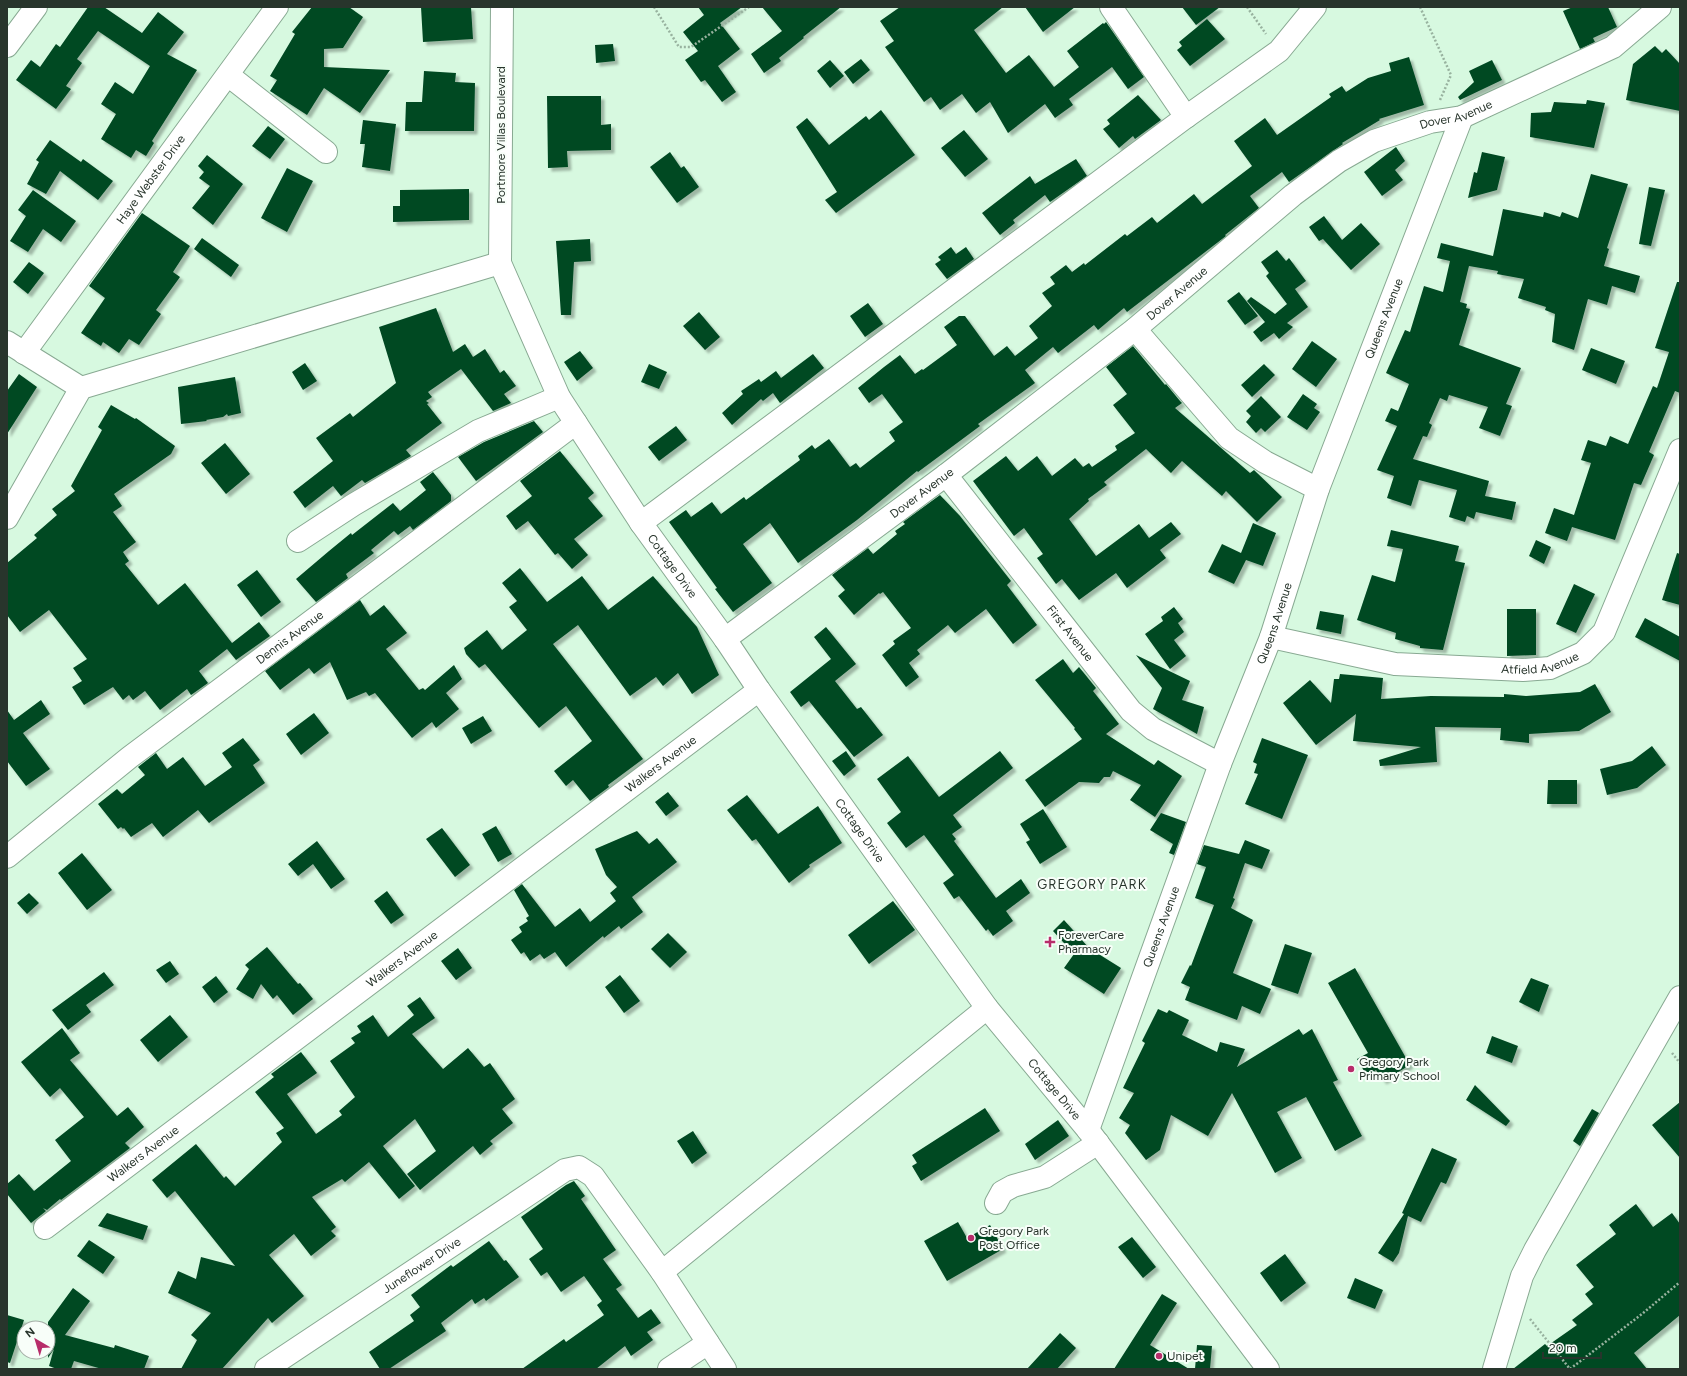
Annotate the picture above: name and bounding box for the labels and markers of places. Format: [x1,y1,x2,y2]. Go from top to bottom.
place label: ForeverCare Pharmacy [1058,928,1124,956]
marker: ForeverCare Pharmacy [1045,937,1055,947]
place label: Gregory Park Primary School [1359,1055,1440,1083]
marker: Gregory Park Primary School [1346,1064,1356,1074]
place label: Gregory Park Post Office [979,1224,1049,1252]
marker: Gregory Park Post Office [966,1233,976,1243]
place label: Unipet [1167,1349,1204,1363]
marker: Unipet [1154,1351,1164,1361]

